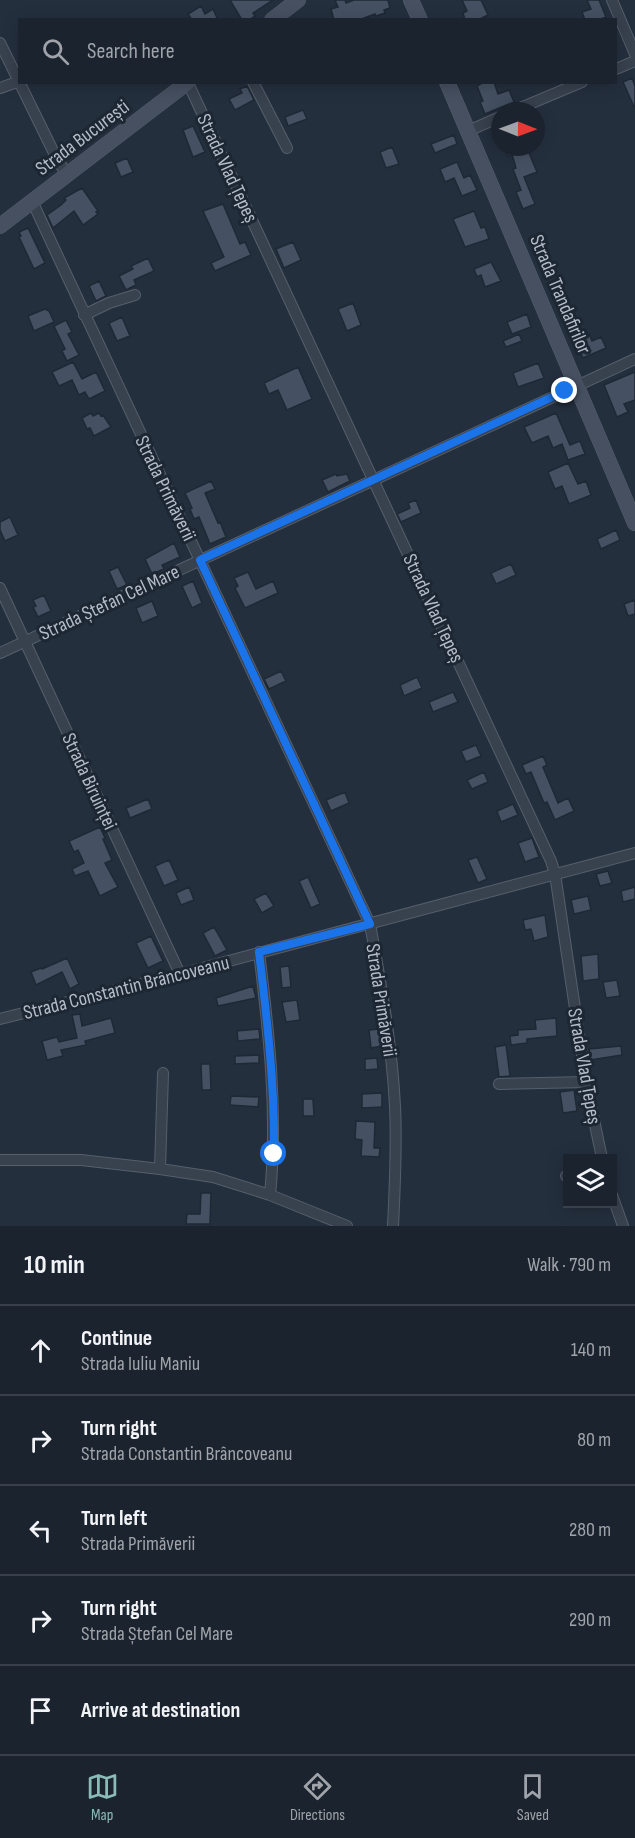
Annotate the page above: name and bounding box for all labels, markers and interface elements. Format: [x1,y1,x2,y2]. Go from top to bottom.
search box [18,18,617,84]
icon: search [39,35,72,68]
text: Search here [87,38,174,65]
street label: Strada București [31,95,134,181]
north arrow [491,102,545,156]
street label: Strada Vlad Țepeș [191,110,263,227]
street label: Strada Trandafirilor [524,231,596,358]
route end [551,377,577,403]
street label: Strada Primăverii [129,432,201,545]
street label: Strada Vlad Țepeș [397,550,469,667]
street label: Strada Ștefan Cel Mare [35,560,183,646]
street label: Strada Biruinței [56,729,122,834]
street label: Strada Primăverii [360,942,402,1058]
street label: Strada Constantin Brâncoveanu [21,951,232,1025]
street label: Strada Vlad Țepeș [562,1006,606,1126]
route start [260,1140,286,1166]
map controls [563,1154,617,1208]
button: layers [563,1154,617,1208]
text: 10 min [24,1250,85,1281]
text: Walk · 790 m [527,1253,611,1277]
text: Continue [81,1325,152,1352]
icon: ahead [24,1334,57,1367]
text: 140 m [571,1338,611,1362]
text: Strada Iuliu Maniu [81,1352,200,1376]
text: Turn right [81,1415,157,1442]
icon: right [24,1424,57,1457]
text: 80 m [577,1428,611,1452]
text: Strada Constantin Brâncoveanu [81,1442,292,1466]
text: Turn left [81,1505,147,1532]
icon: left [24,1514,57,1547]
text: 280 m [569,1518,611,1542]
text: Strada Primăverii [81,1532,195,1556]
text: Turn right [81,1595,157,1622]
icon: right [24,1604,57,1637]
text: 290 m [569,1608,611,1632]
text: Strada Ștefan Cel Mare [81,1622,233,1646]
icon: arrive [24,1694,57,1727]
text: Arrive at destination [81,1697,240,1724]
tab: Map [86,1770,119,1825]
tab: Directions [290,1770,345,1825]
tab: Saved [516,1770,549,1825]

